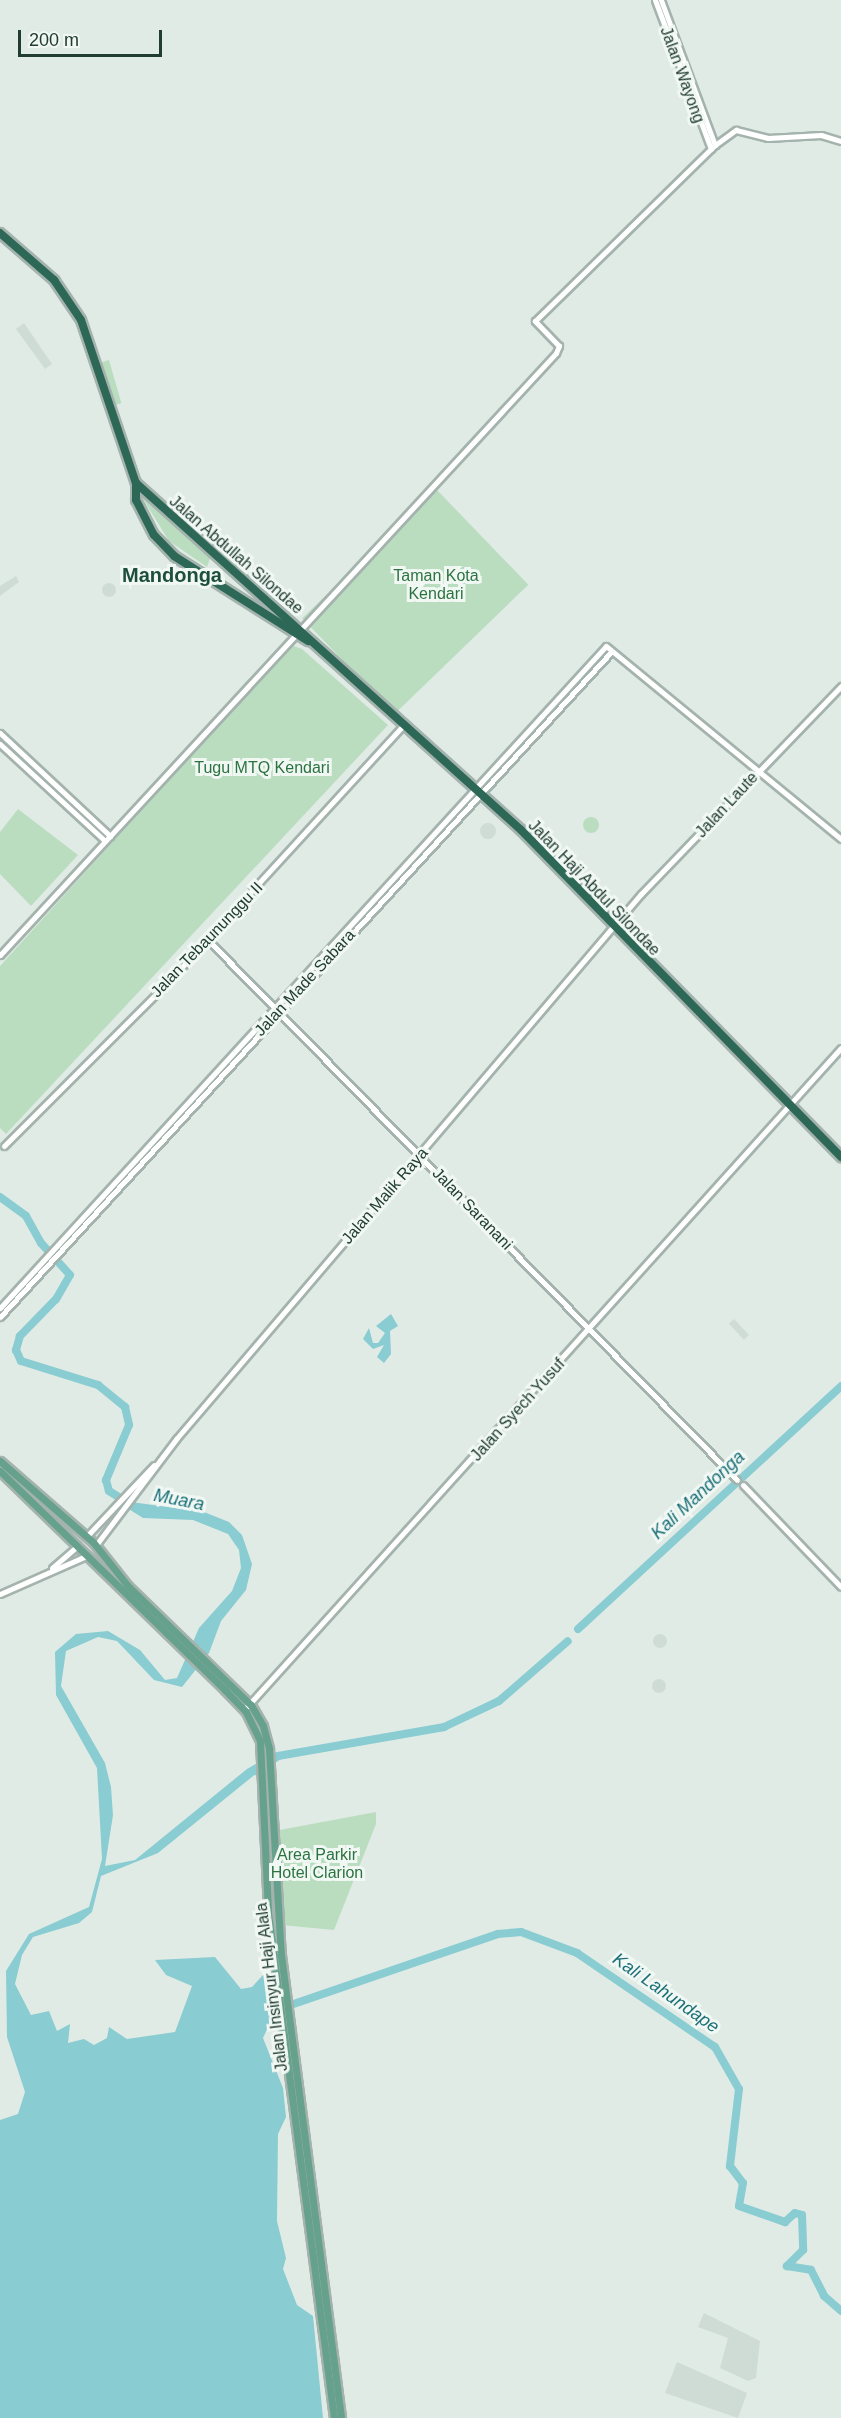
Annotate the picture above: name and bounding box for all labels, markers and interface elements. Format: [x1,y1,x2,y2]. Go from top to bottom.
scale bar [21,18,165,56]
street label: Jalan Wayong [656,24,708,126]
text: 200 m [29,30,79,50]
street label: Jalan Abdullah Silondae [165,491,307,619]
district label: Mandonga [122,563,222,587]
park label: Taman Kota Kendari [393,566,479,604]
park label: Tugu MTQ Kendari [194,758,330,778]
street label: Jalan Laute [692,768,762,842]
street label: Jalan Haji Abdul Silondae [524,816,664,960]
street label: Jalan Tebaununggu II [147,878,267,1002]
street label: Jalan Made Sabara [251,926,359,1040]
street label: Jalan Malik Raya [338,1144,432,1248]
street label: Jalan Saranani [428,1164,516,1254]
street label: Jalan Syech Yusuf [467,1355,569,1465]
water label: Kali Mandonga [647,1446,749,1544]
water label: Muara [152,1485,206,1515]
park label: Area Parkir Hotel Clarion [271,1845,363,1883]
street label: Jalan Insinyur Haji Alala [252,1901,292,2073]
water label: Kali Lahundape [609,1948,723,2038]

